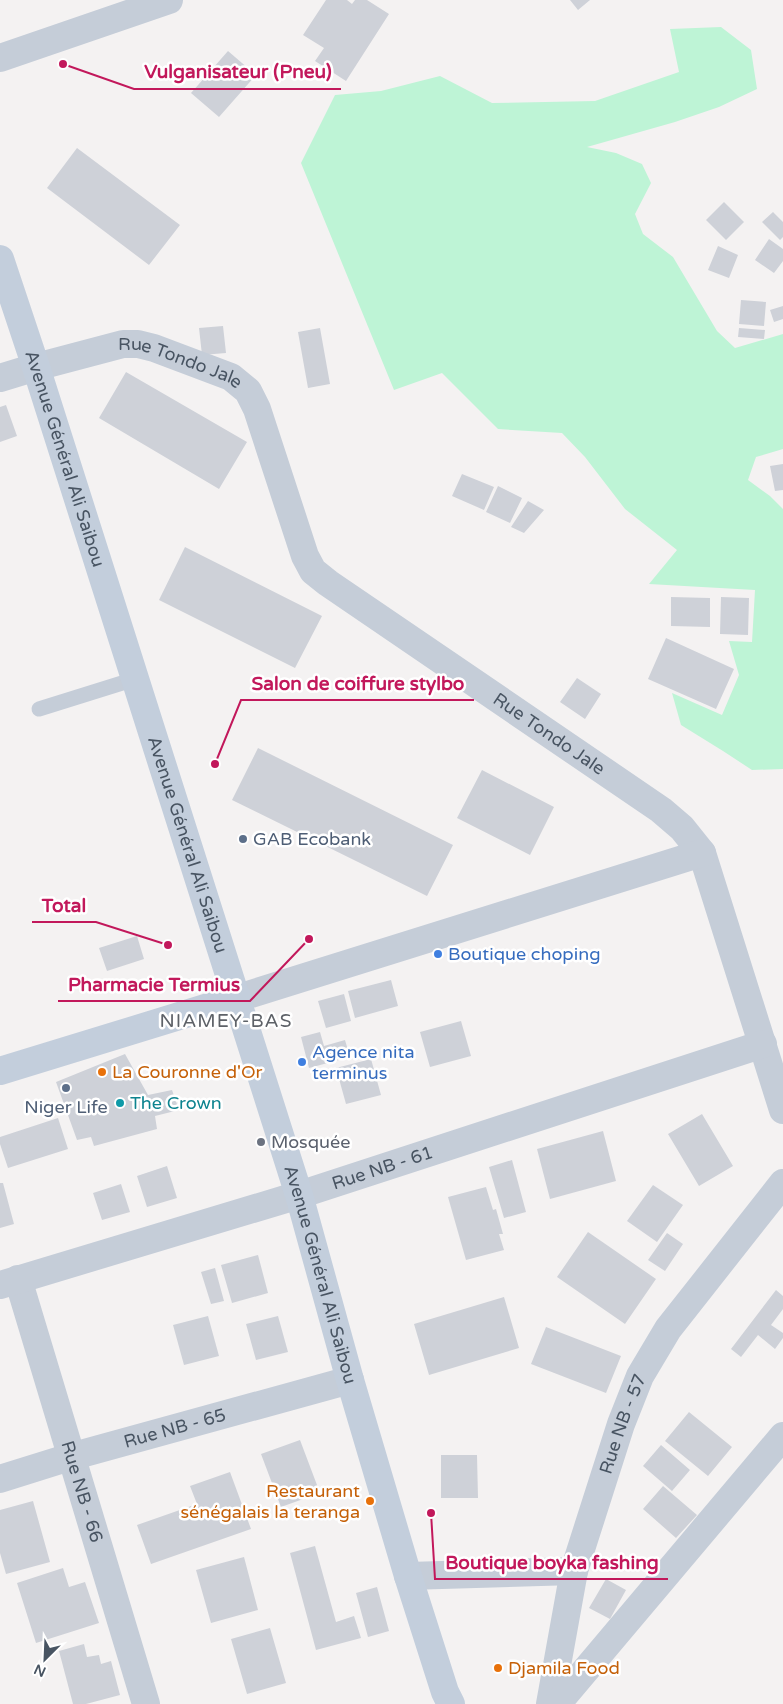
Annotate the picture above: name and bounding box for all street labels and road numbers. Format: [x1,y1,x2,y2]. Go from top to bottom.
street label: Rue Tondo Jale [118,333,247,393]
street label: Avenue Général Ali Saibou [20,347,110,570]
street label: Rue Tondo Jale [489,688,609,780]
street label: Avenue Général Ali Saibou [143,733,232,956]
street label: Rue NB - 61 [329,1141,436,1195]
street label: Avenue Général Ali Saibou [279,1162,362,1386]
street label: Rue NB - 57 [595,1371,651,1477]
street label: Rue NB - 65 [121,1404,228,1453]
street label: Rue NB - 66 [56,1438,108,1545]

